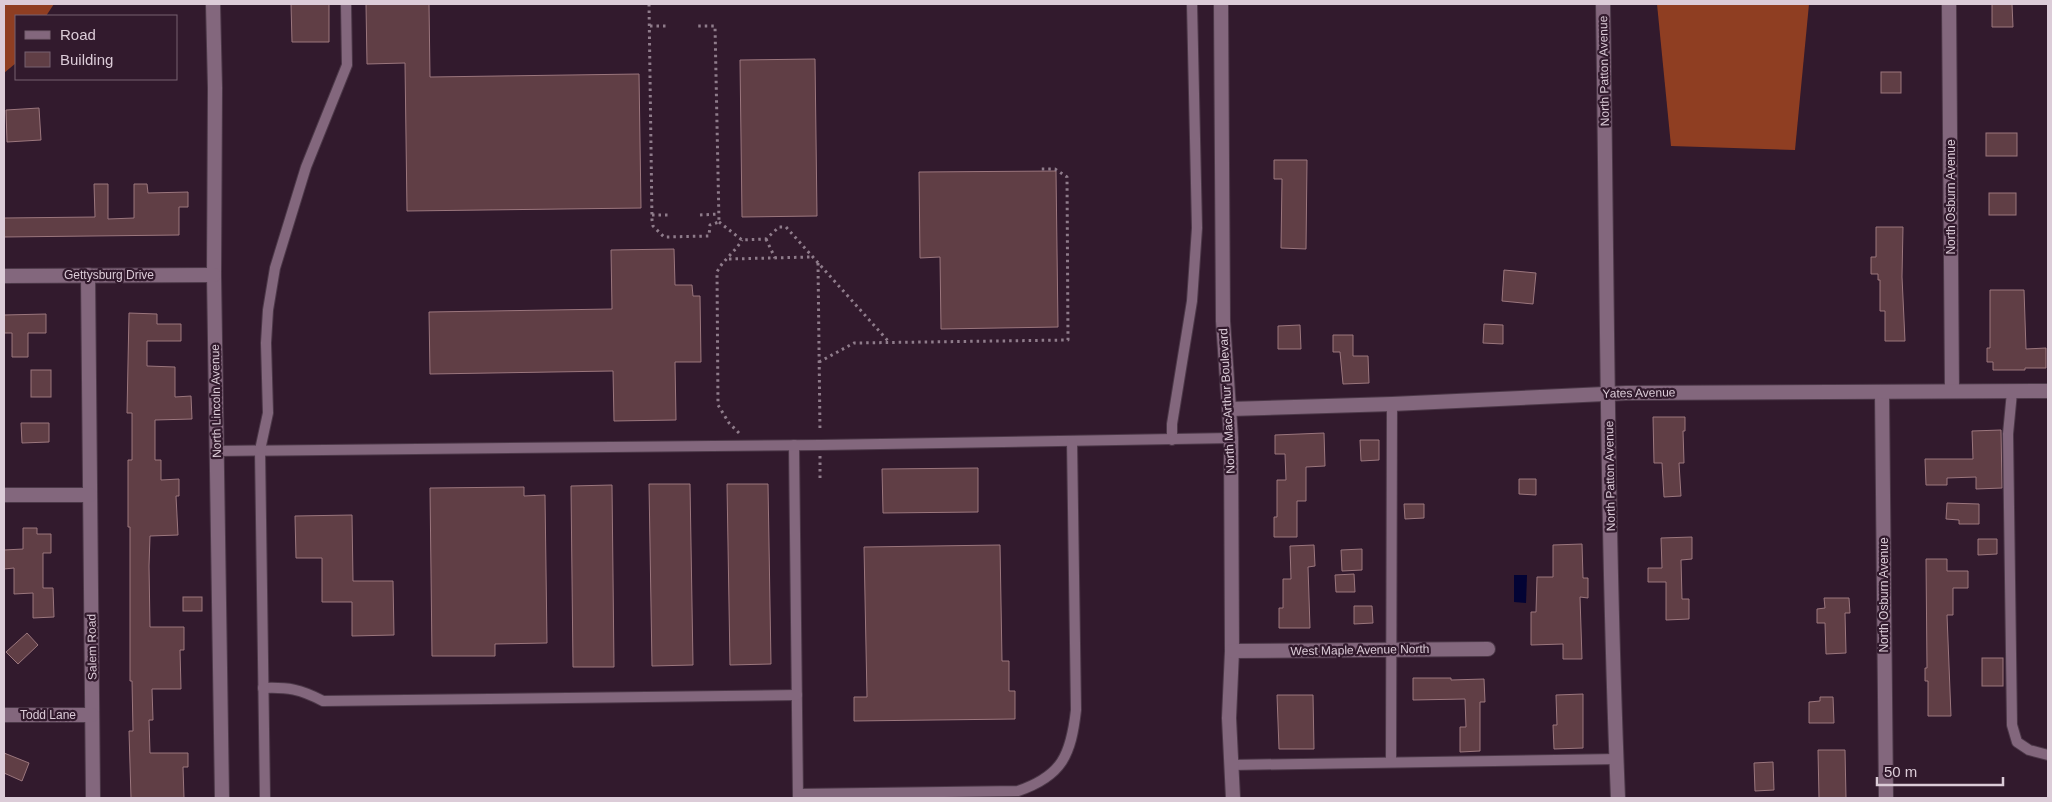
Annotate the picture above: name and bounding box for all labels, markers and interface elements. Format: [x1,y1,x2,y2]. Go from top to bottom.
legend [15,15,178,80]
street label: North Patton Avenue [1596,15,1612,126]
text: Road [60,26,96,43]
text: Building [60,51,113,68]
street label: North Osburn Avenue [1944,139,1958,255]
street label: Gettysburg Drive [64,268,154,282]
street label: North MacArthur Boulevard [1216,328,1238,474]
street label: North Lincoln Avenue [208,344,224,458]
street label: Yates Avenue [1602,385,1676,401]
street label: North Patton Avenue [1602,420,1618,531]
street label: North Osburn Avenue [1877,537,1891,653]
street label: Salem Road [84,614,100,680]
street label: West Maple Avenue North [1290,642,1430,658]
street label: Todd Lane [20,708,76,722]
scale bar [1877,754,2003,786]
text: 50 m [1884,763,1917,780]

